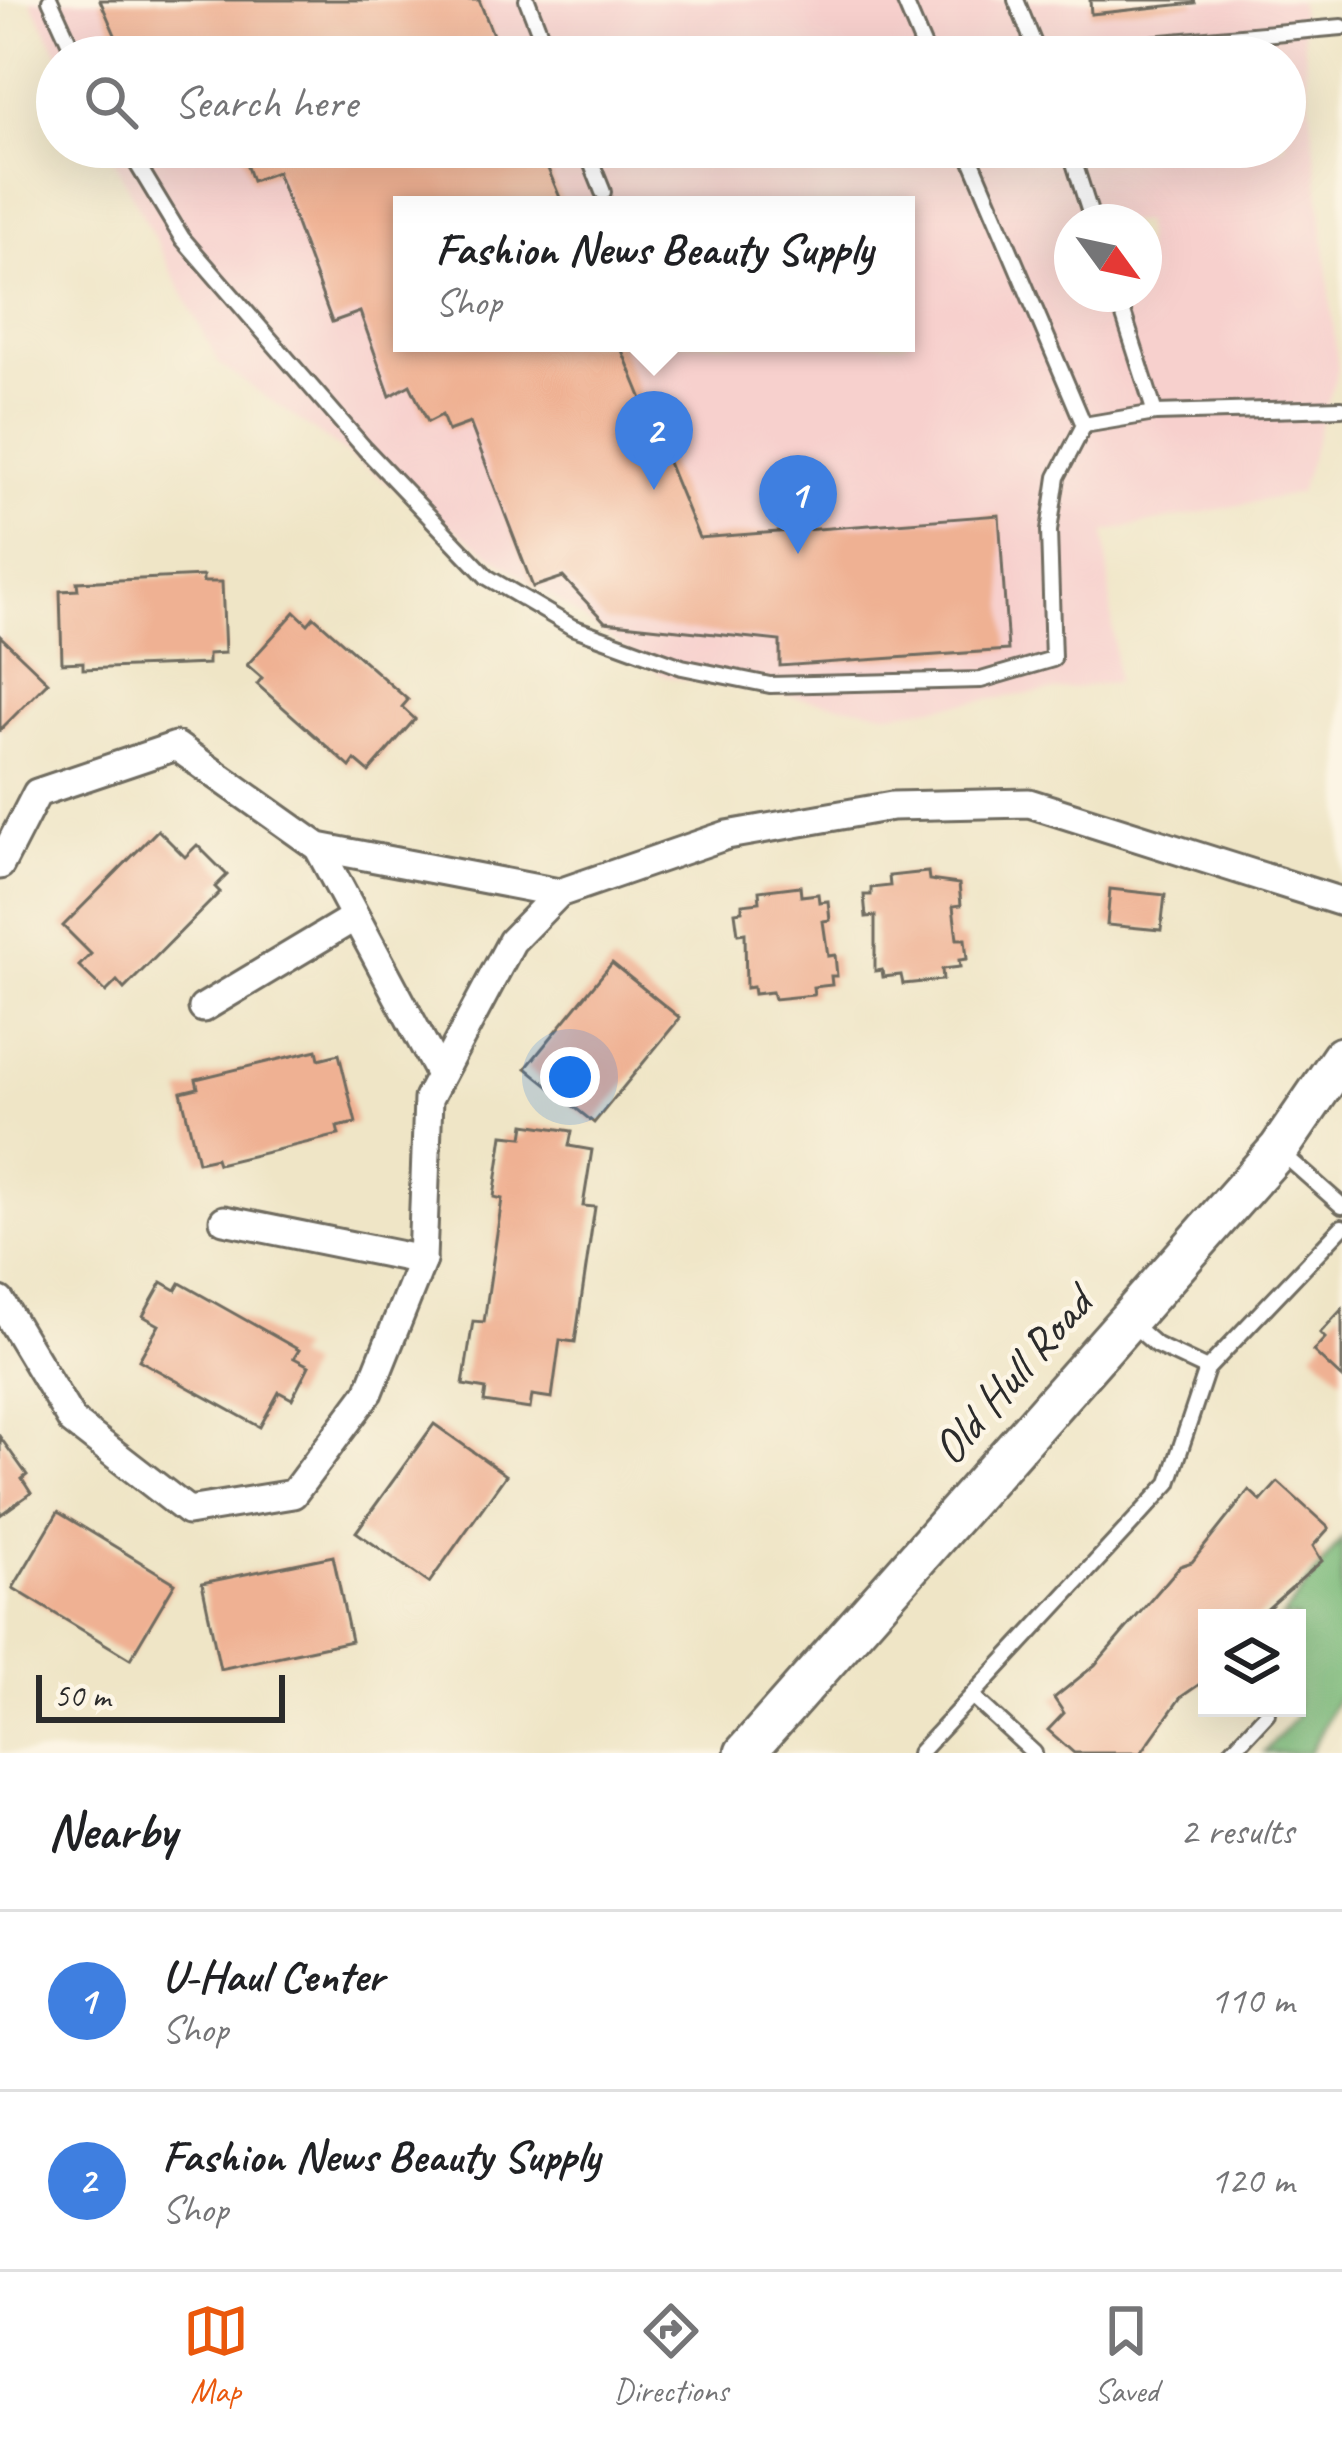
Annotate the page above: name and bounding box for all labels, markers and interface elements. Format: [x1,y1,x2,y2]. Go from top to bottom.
search box [36,36,1306,168]
icon: search [78,69,144,135]
text: Search here [174,74,357,131]
popup [393,196,915,352]
north arrow [1054,204,1162,312]
text: Fashion News Beauty Supply [435,221,873,278]
text: Shop [435,278,502,327]
pin: 2 [615,391,693,490]
pin: 1 [759,455,837,554]
your location [540,1047,600,1107]
street label: Old Hull Road [918,1269,1110,1477]
map controls [1198,1609,1306,1717]
button: layers [1198,1609,1306,1717]
scale bar [36,1669,285,1722]
text: 50 m [54,1675,110,1717]
text: Nearby [48,1799,176,1863]
text: 2 results [1180,1807,1294,1856]
text: U-Haul Center [162,1948,384,2005]
text: 1 [78,1976,96,2025]
text: 110 m [1210,1976,1294,2025]
text: Shop [162,2005,228,2054]
text: Fashion News Beauty Supply [162,2128,600,2185]
text: 2 [78,2156,96,2205]
text: 120 m [1210,2156,1294,2205]
text: Shop [162,2185,228,2234]
tab: Map [183,2298,249,2412]
tab: Directions [614,2298,728,2412]
tab: Saved [1093,2298,1159,2412]

